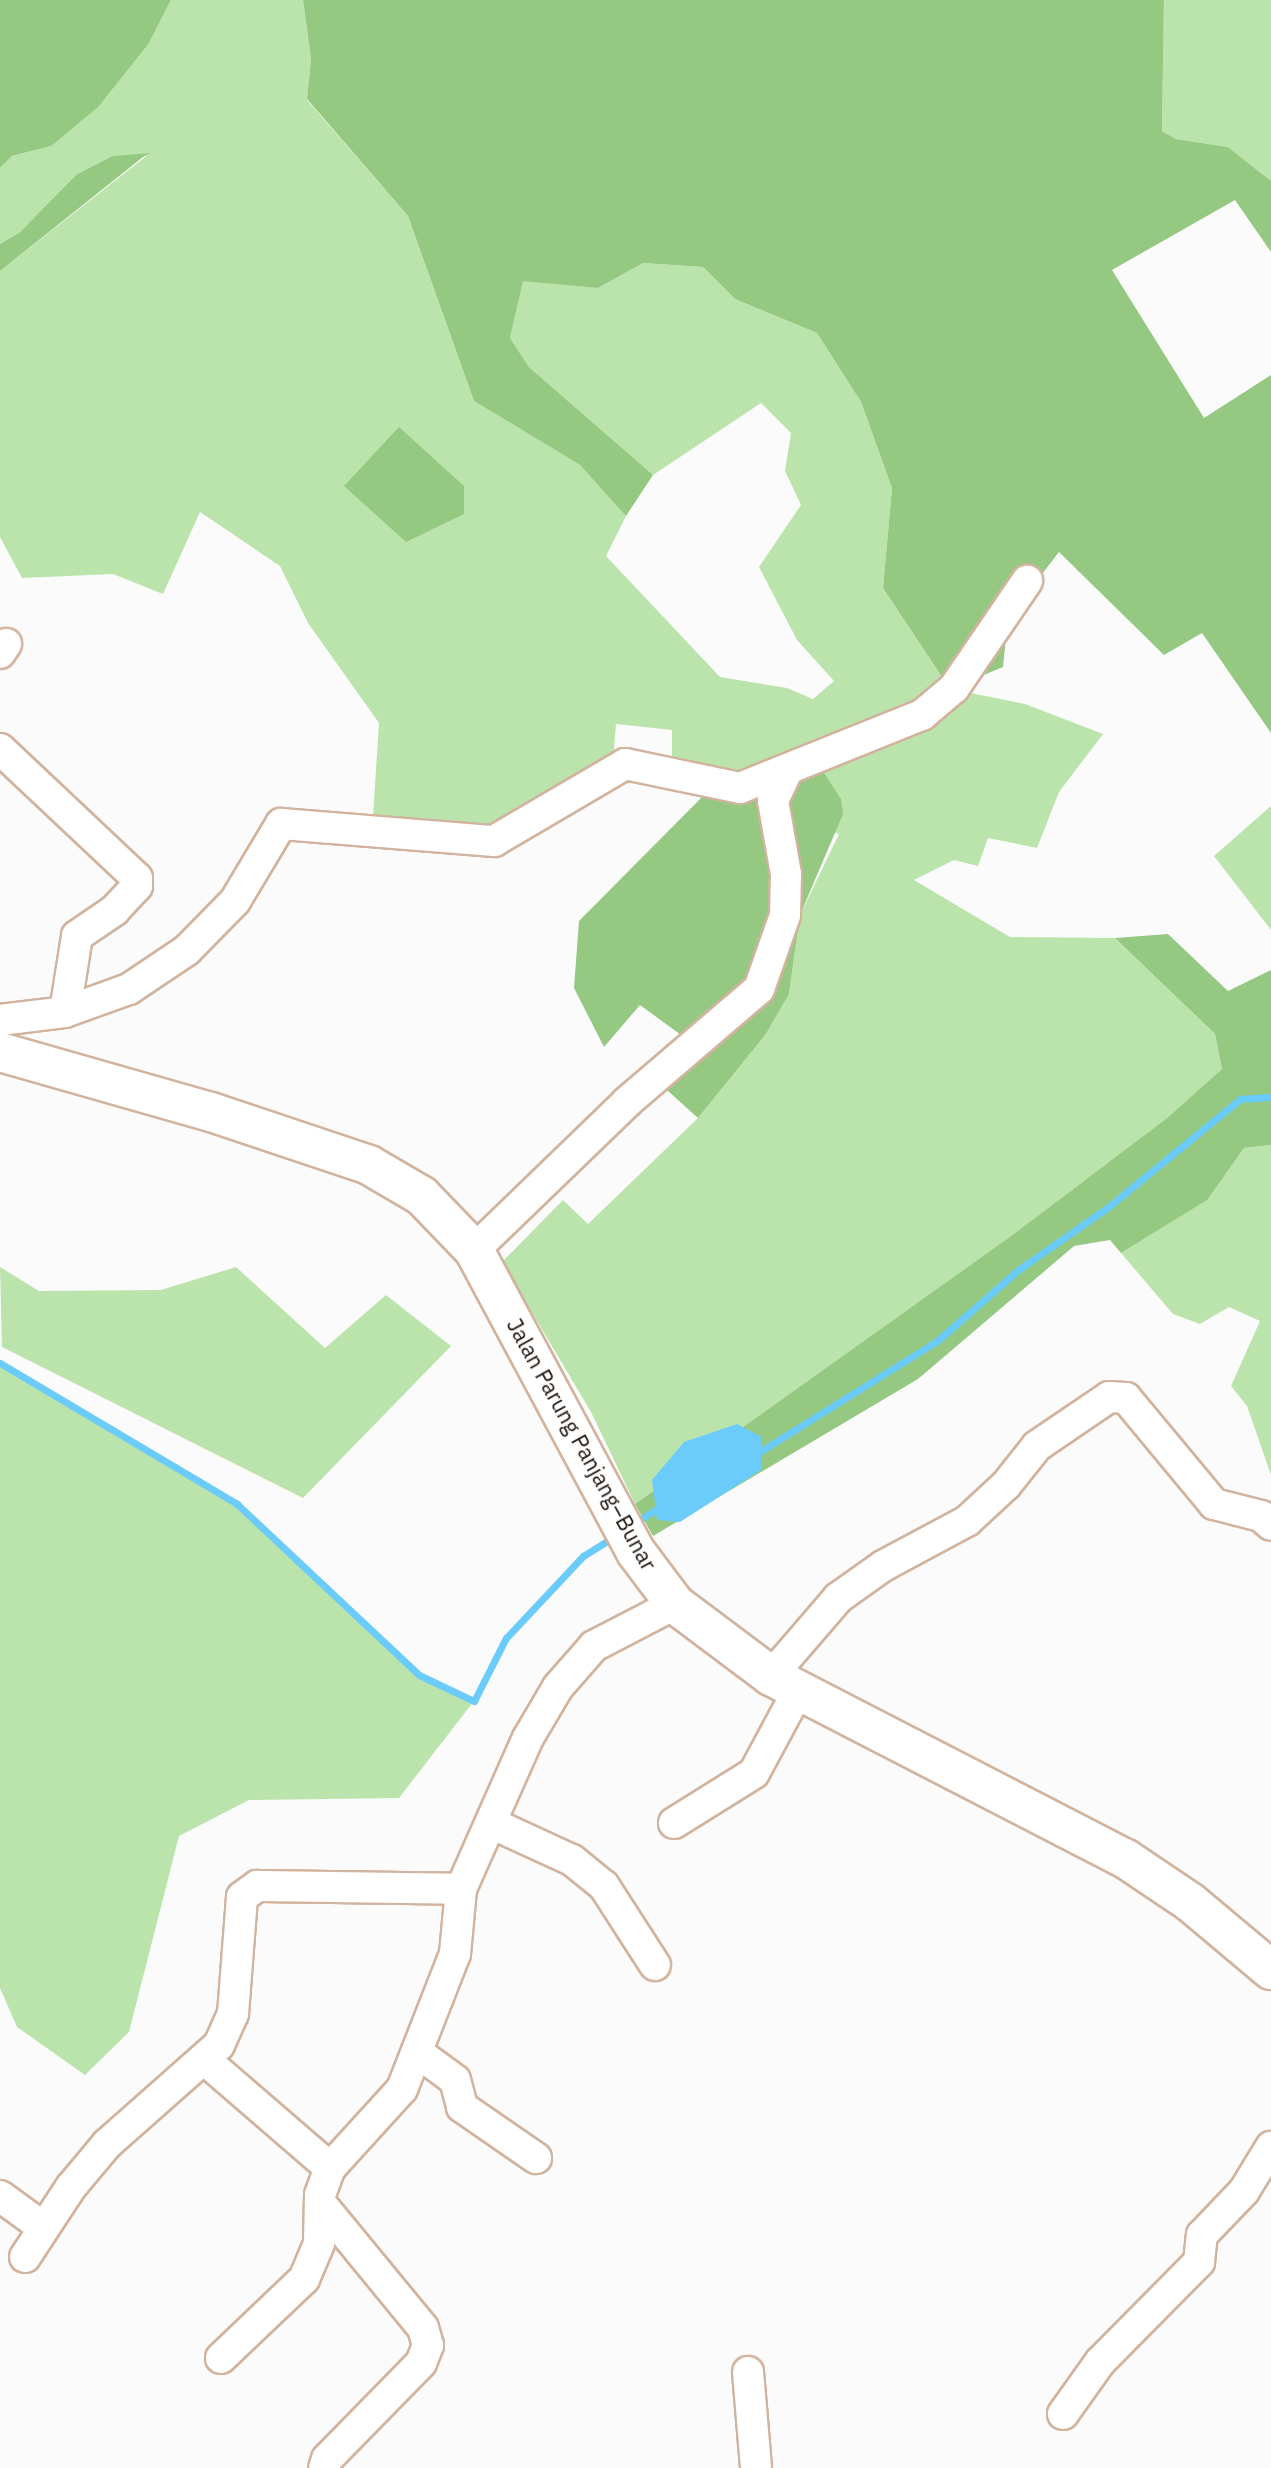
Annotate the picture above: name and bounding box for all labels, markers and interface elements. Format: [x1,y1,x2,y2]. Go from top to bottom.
street label: Jalan Parung Panjang–Bunar [502,1313,662,1575]

